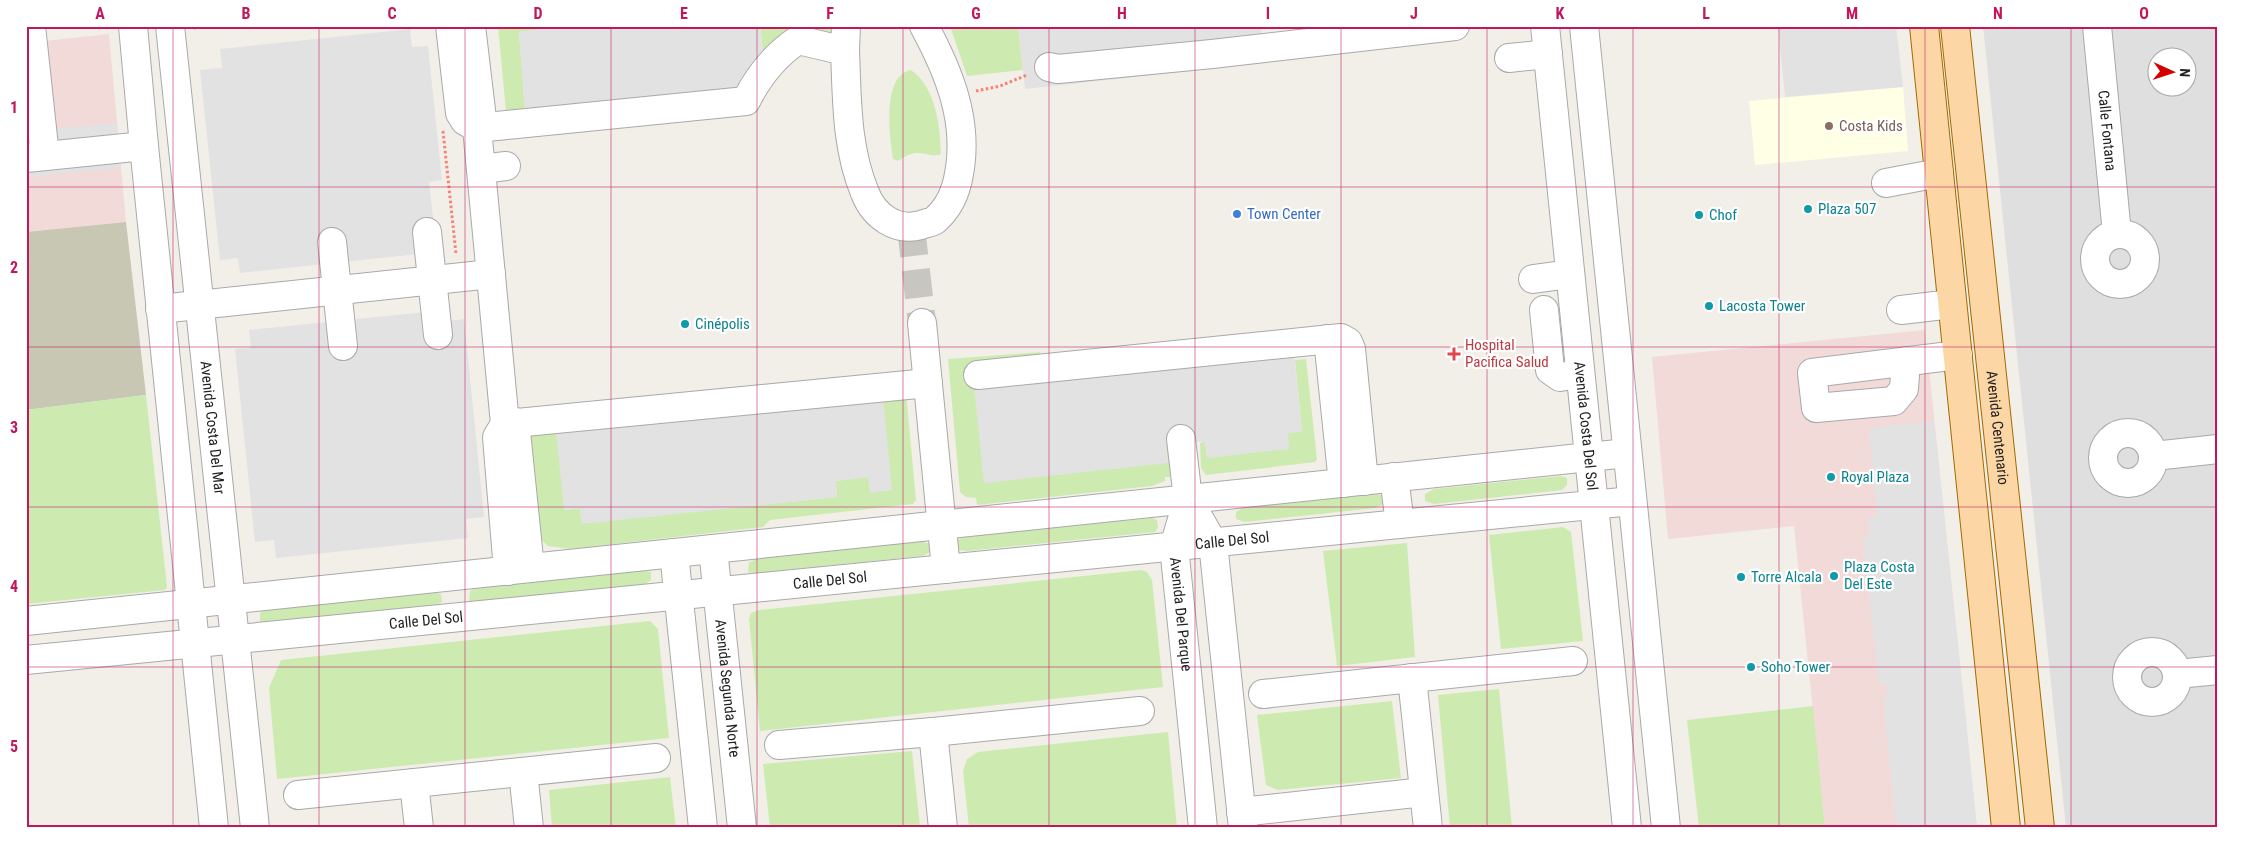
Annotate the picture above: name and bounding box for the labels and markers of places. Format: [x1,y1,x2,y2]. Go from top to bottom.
place label: Costa Kids [1839,117,1903,135]
marker: Costa Kids [1823,120,1835,132]
place label: Plaza 507 [1818,200,1876,218]
marker: Plaza 507 [1802,203,1814,215]
place label: Town Center [1247,205,1321,223]
place label: Chof [1709,206,1737,224]
marker: Town Center [1231,208,1243,220]
marker: Chof [1693,209,1705,221]
place label: Lacosta Tower [1719,297,1806,315]
marker: Lacosta Tower [1703,300,1715,312]
place label: Cinépolis [695,315,750,333]
marker: Cinépolis [679,318,691,330]
place label: Hospital Pacifica Salud [1465,336,1549,371]
marker: Hospital Pacifica Salud [1447,347,1461,361]
place label: Royal Plaza [1841,468,1909,486]
marker: Royal Plaza [1825,471,1837,483]
place label: Plaza Costa Del Este [1844,558,1915,593]
place label: Torre Alcala [1751,568,1822,586]
marker: Plaza Costa Del Este [1828,570,1840,582]
marker: Torre Alcala [1735,571,1747,583]
place label: Soho Tower [1761,658,1831,676]
marker: Soho Tower [1745,661,1757,673]

